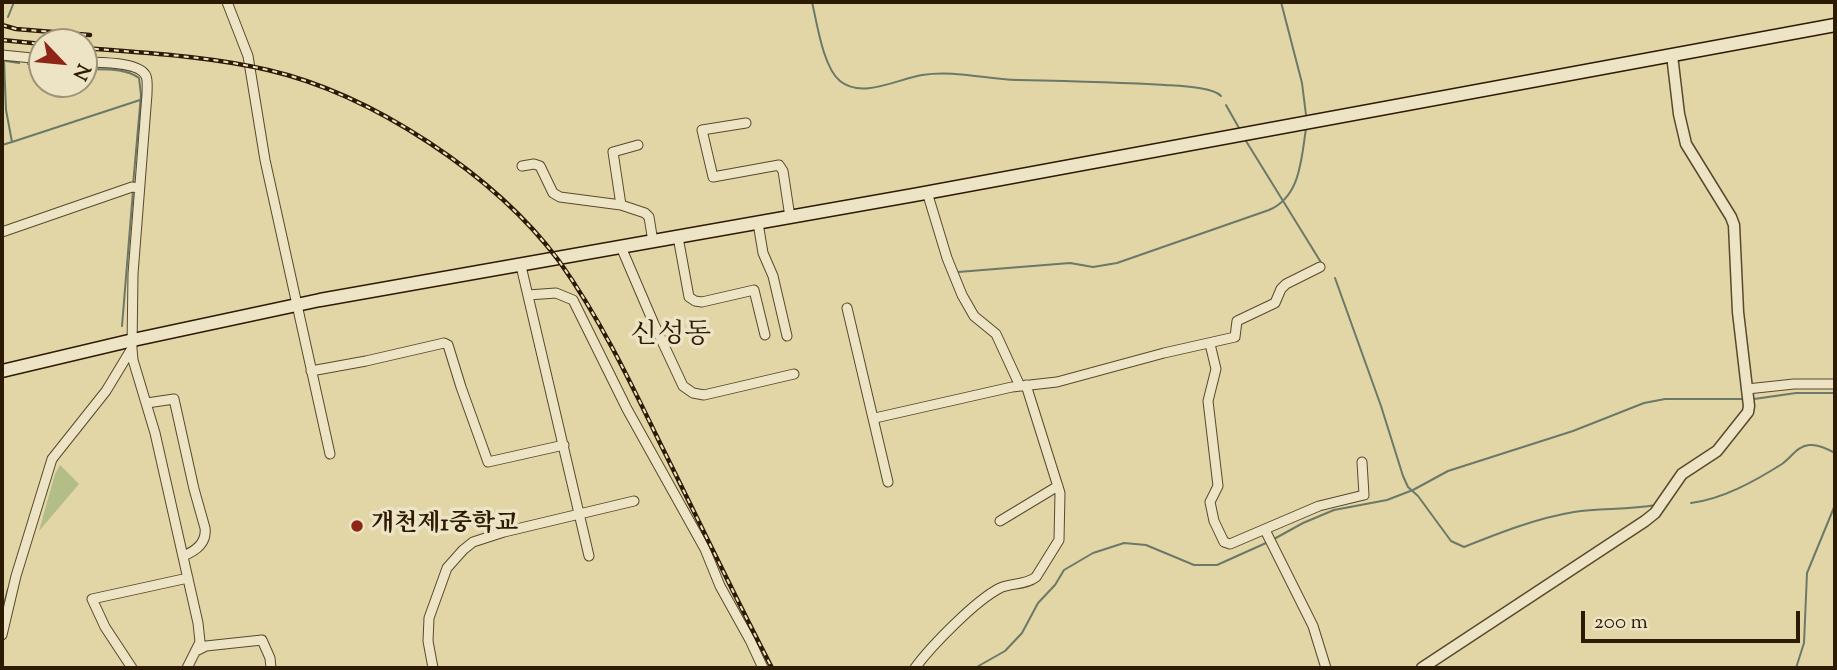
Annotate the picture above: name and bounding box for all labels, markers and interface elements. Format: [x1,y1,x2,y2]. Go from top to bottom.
north arrow [28,28,98,98]
text: N [65,59,96,84]
district label: 신성동 [630,320,712,354]
place label: 개천제1중학교 [371,512,518,540]
marker: 개천제1중학교 [349,518,365,534]
scale bar [1585,596,1804,640]
text: 200 m [1594,608,1648,638]

